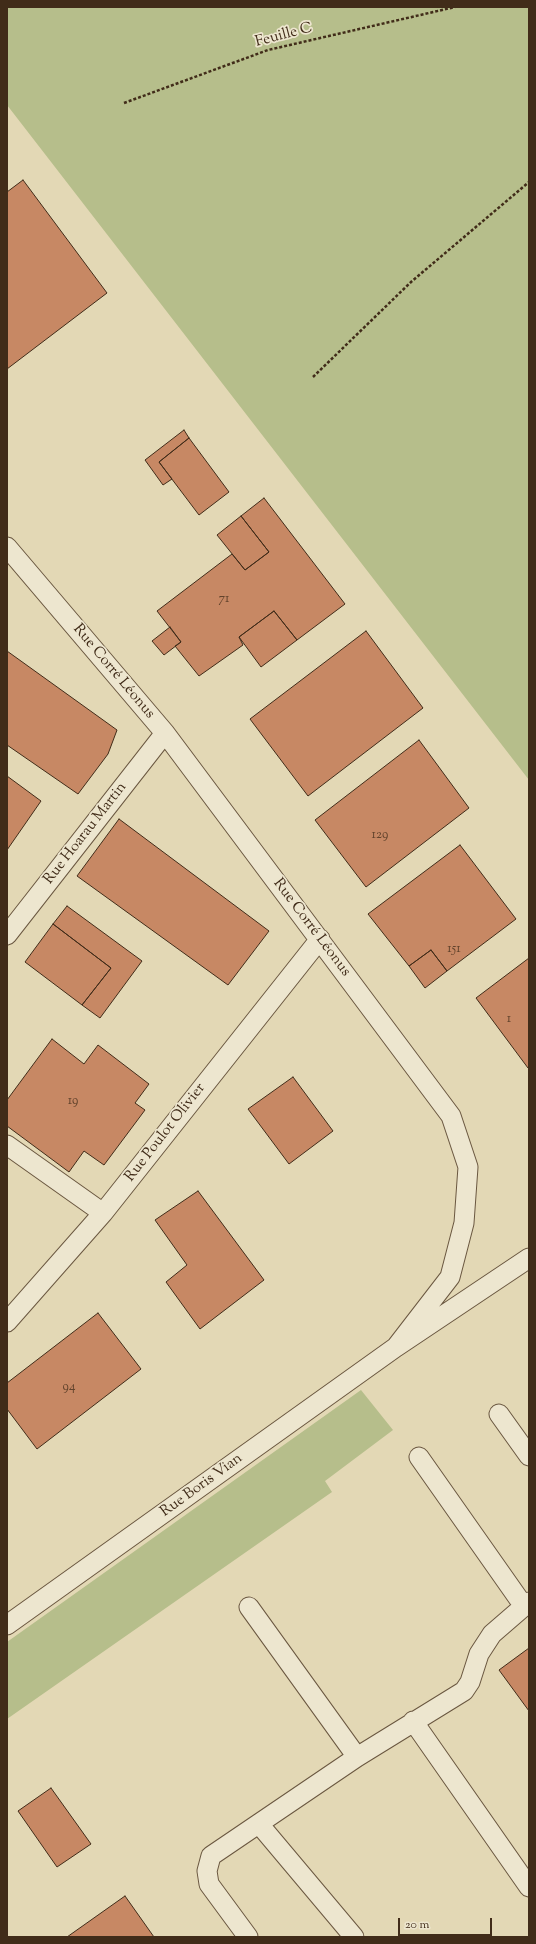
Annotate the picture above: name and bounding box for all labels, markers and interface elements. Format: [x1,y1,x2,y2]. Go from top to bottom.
street label: Feuille C [253,20,315,52]
house number: 71 [219,592,229,608]
street label: Rue Corré Léonus [68,621,158,723]
street label: Rue Hoarau Martin [41,779,131,889]
house number: 129 [372,828,388,844]
street label: Rue Corré Léonus [268,875,354,981]
house number: 151 [447,942,461,958]
house number: 1 [507,1012,511,1028]
street label: Rue Poulot Olivier [122,1080,210,1186]
house number: 19 [68,1094,78,1110]
house number: 94 [63,1380,75,1396]
street label: Rue Boris Vian [157,1450,247,1522]
scale bar [400,1910,494,1936]
text: 20 m [405,1916,429,1934]

